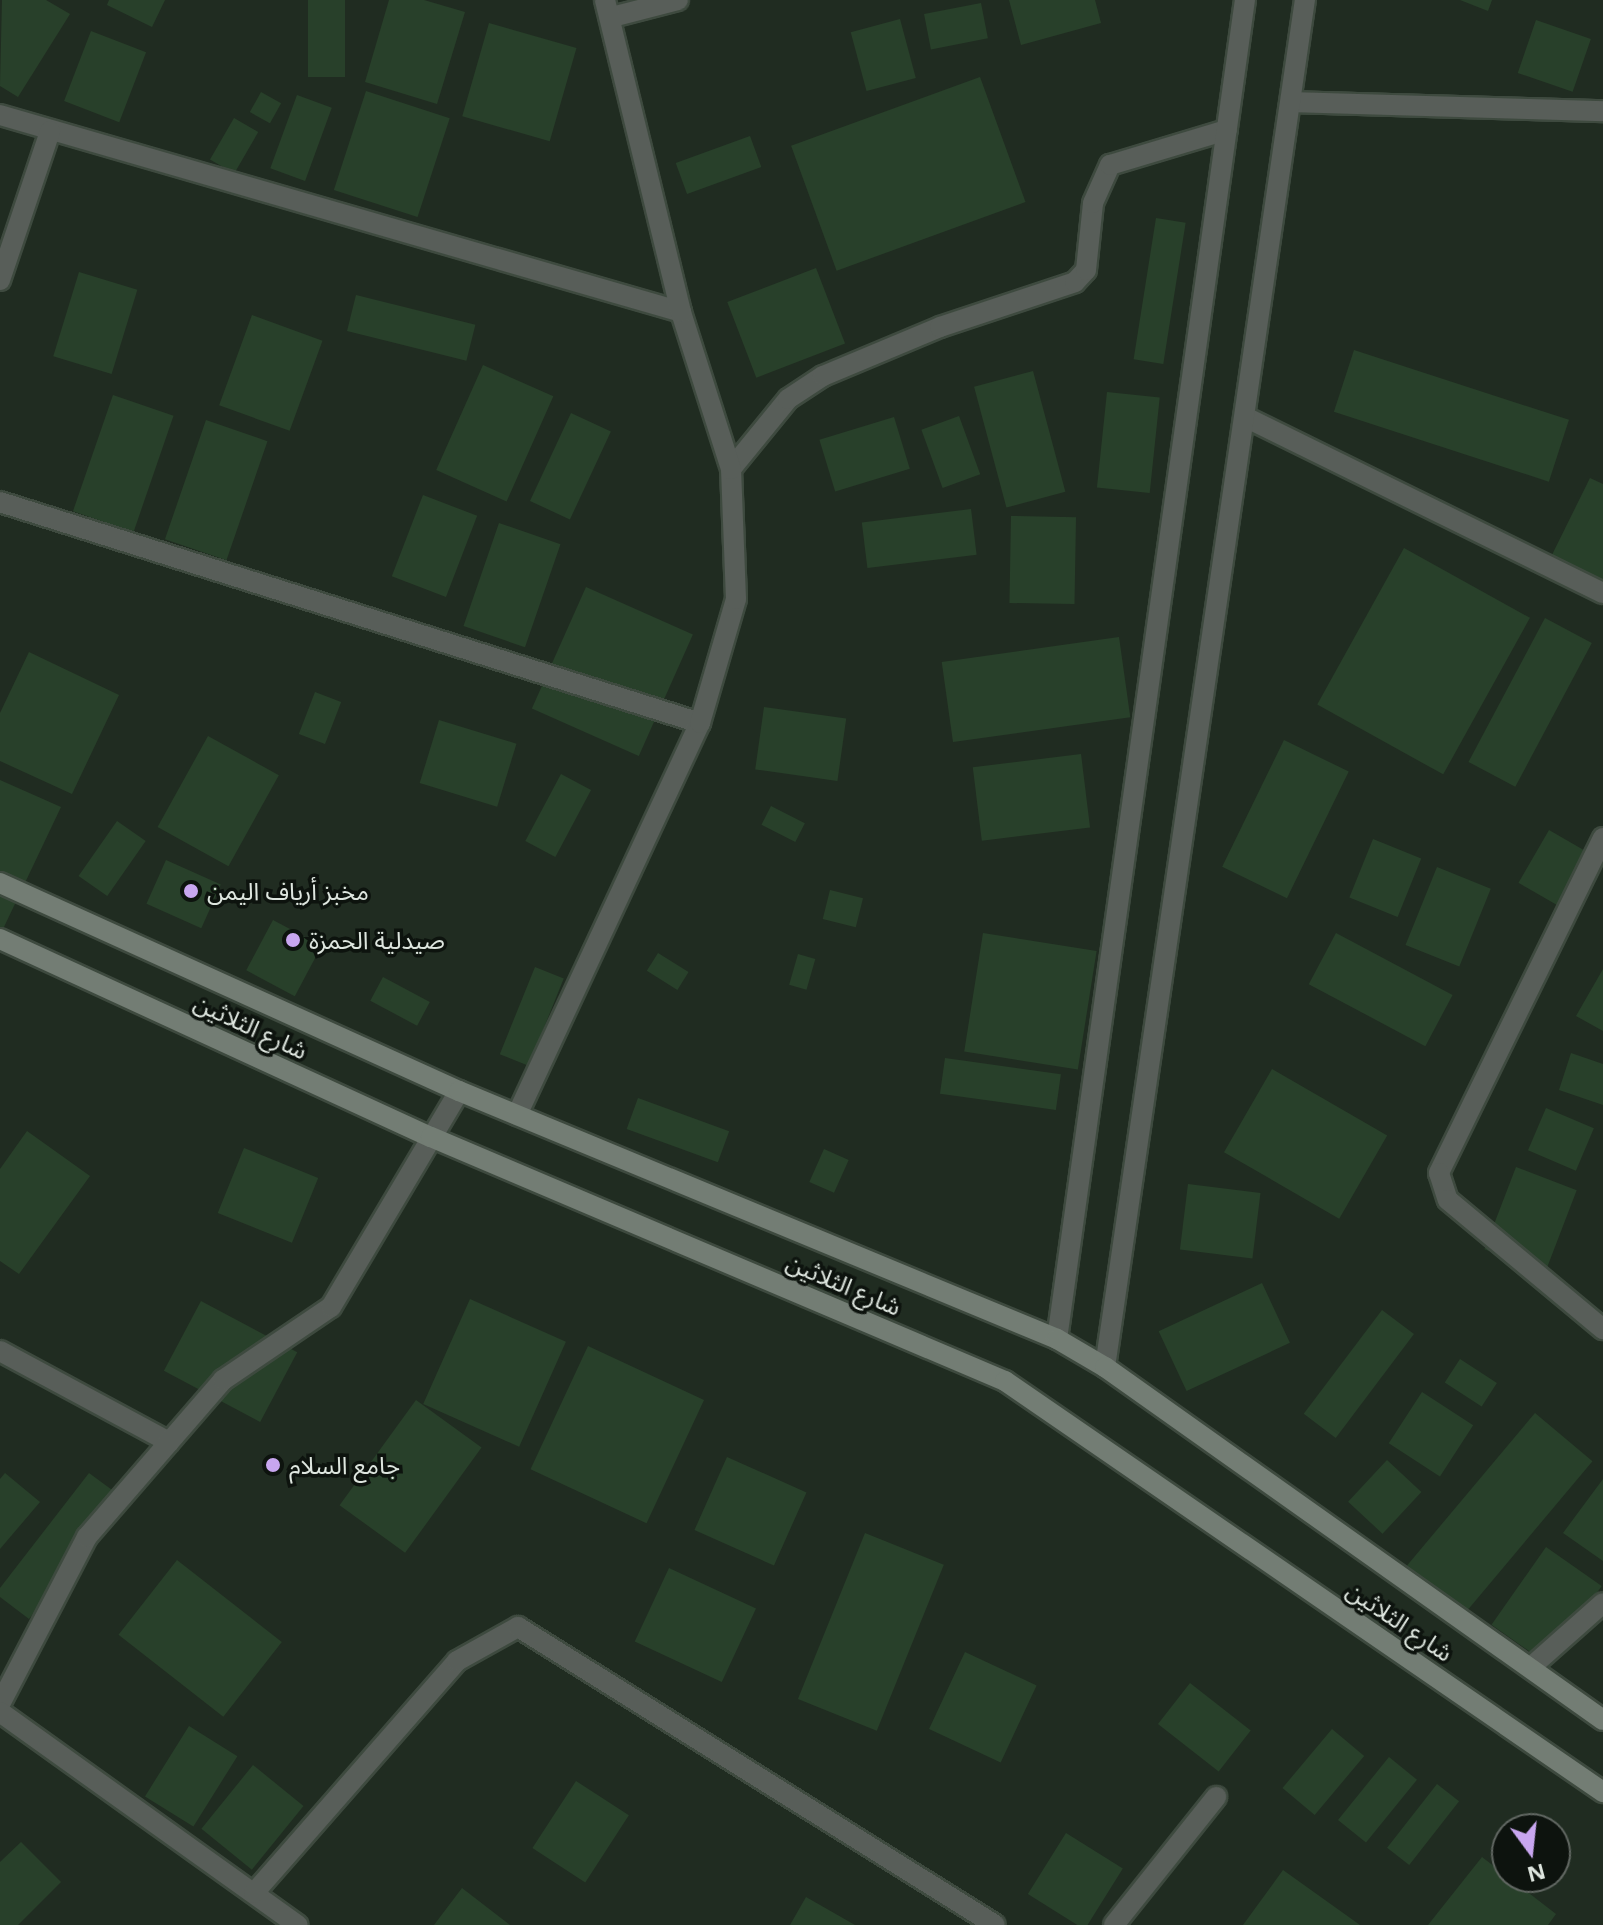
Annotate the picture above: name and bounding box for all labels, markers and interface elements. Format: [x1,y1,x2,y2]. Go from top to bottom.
place label: مخبز أرياف اليمن [207,877,369,905]
marker: مخبز أرياف اليمن [182,882,200,900]
place label: صيدلية الحمزة [309,926,445,954]
marker: صيدلية الحمزة [284,931,302,949]
street label: شارع الثلاثين [190,987,312,1065]
street label: شارع الثلاثين [782,1247,906,1321]
place label: جامع السلام [289,1451,400,1479]
marker: جامع السلام [264,1456,282,1474]
street label: شارع الثلاثين [1341,1575,1459,1667]
north arrow [1491,1813,1571,1893]
text: N [1524,1857,1549,1891]

